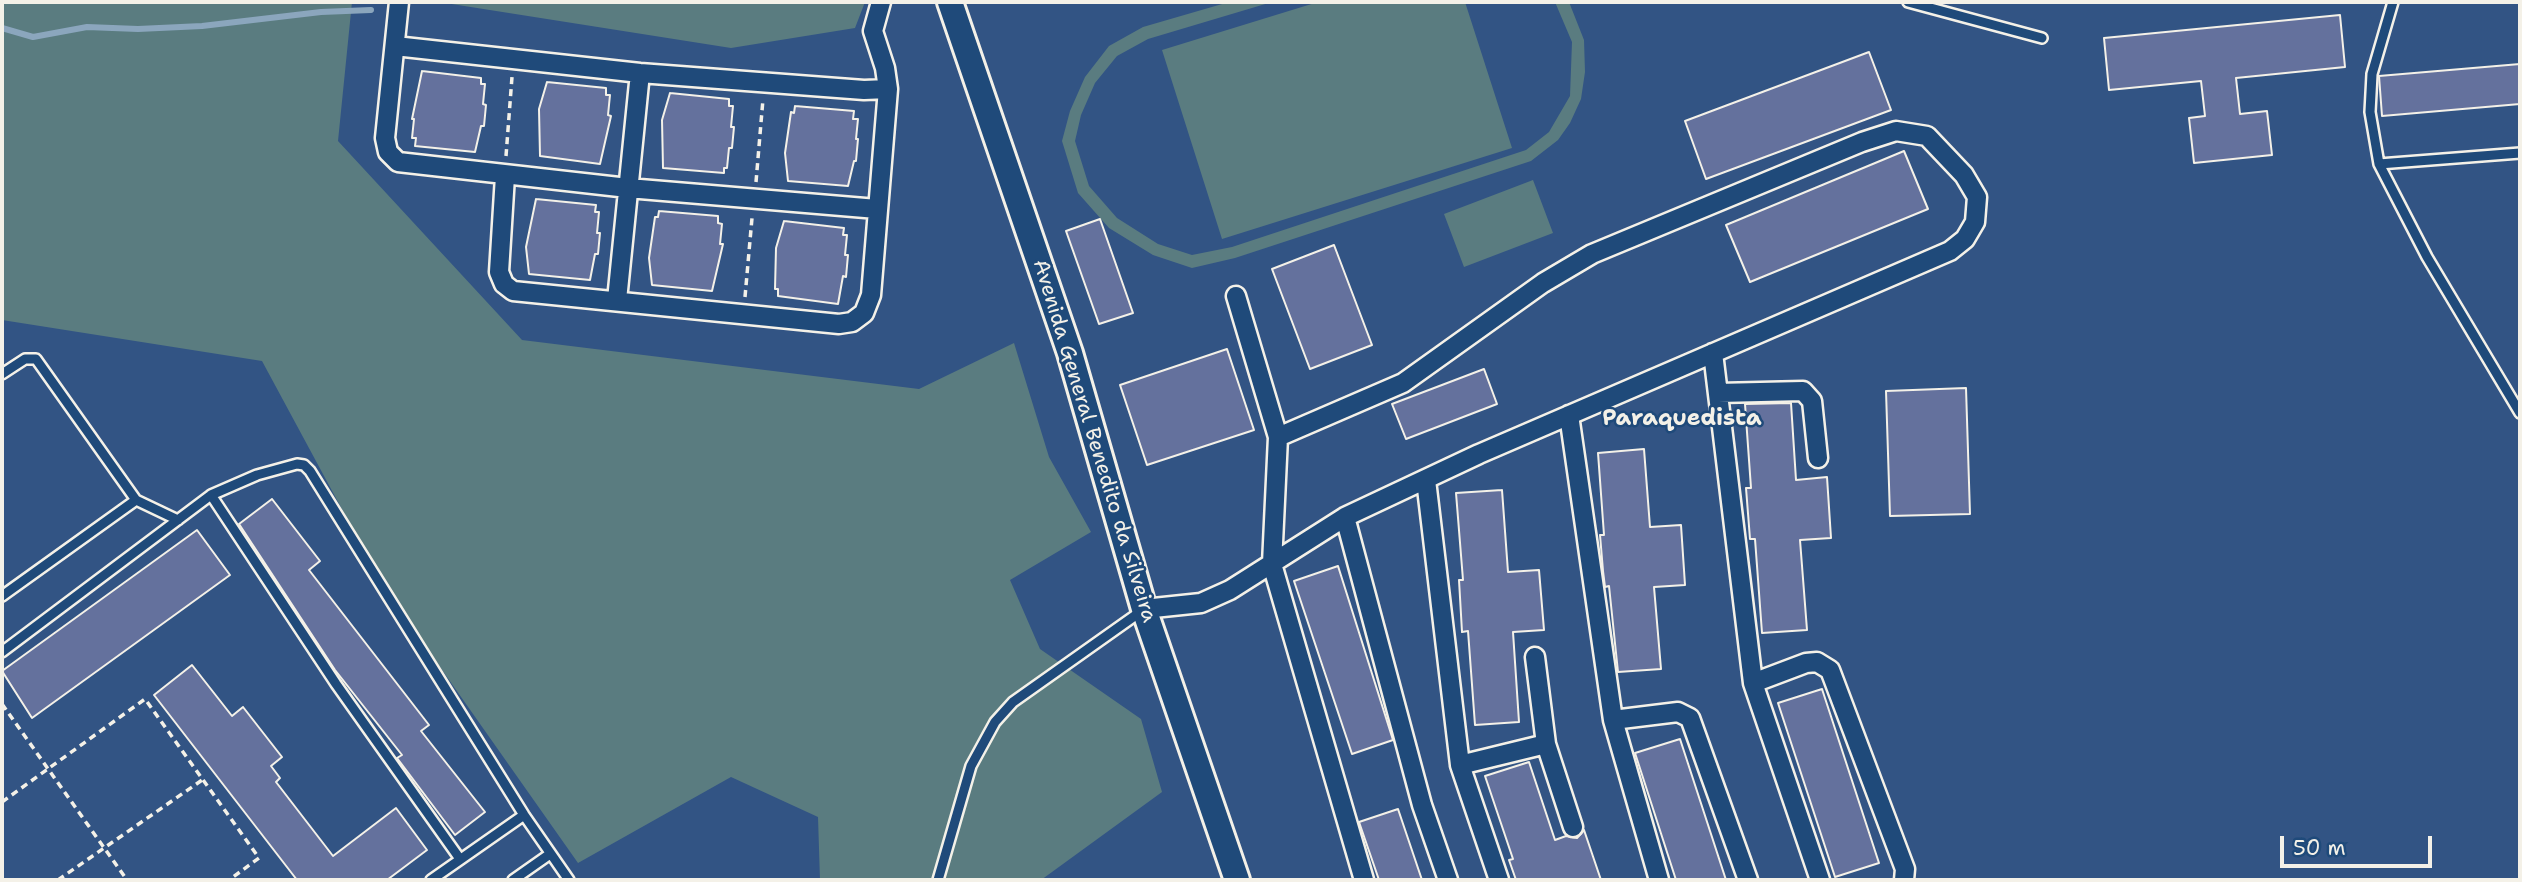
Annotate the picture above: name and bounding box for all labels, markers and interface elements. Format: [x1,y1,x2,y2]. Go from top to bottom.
street label: Avenida General Benedito da Silveira [1027,256,1161,626]
district label: Paraquedista [1602,405,1762,433]
scale bar [2284,822,2436,866]
text: 50 m [2293,834,2346,862]

